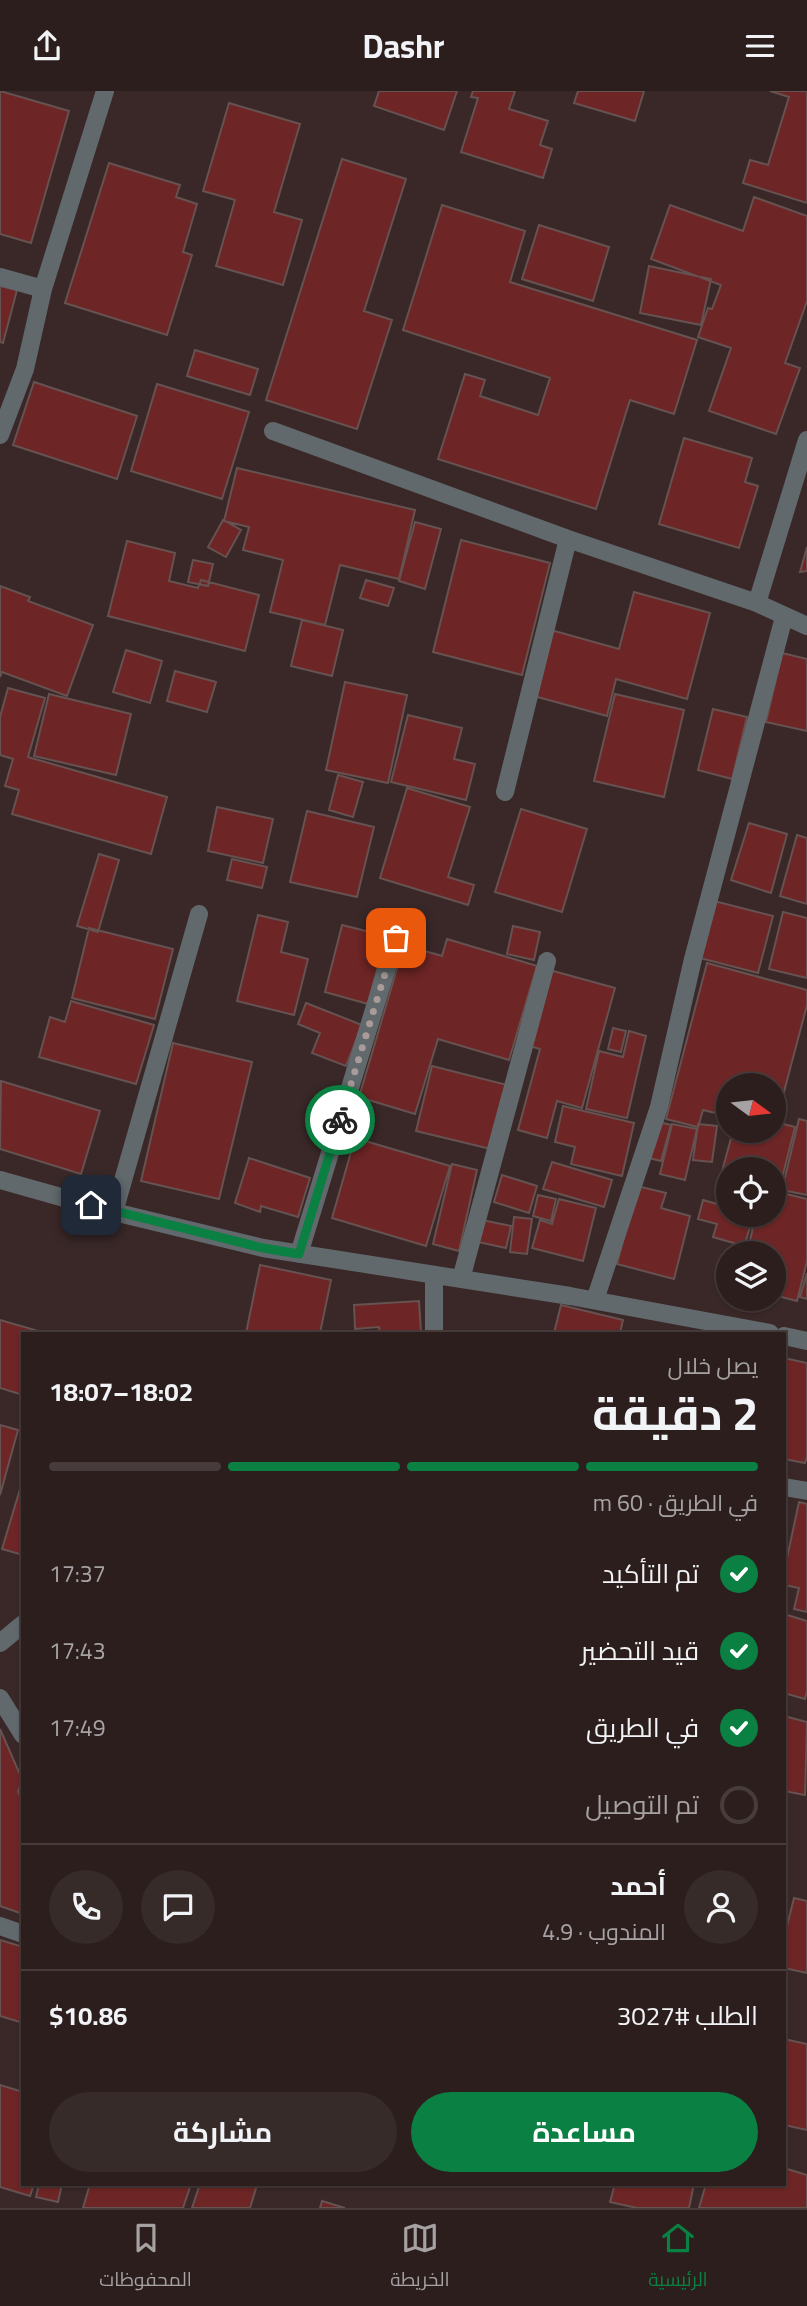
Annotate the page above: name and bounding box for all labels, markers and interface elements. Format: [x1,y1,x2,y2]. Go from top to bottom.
text: Dashr [363,16,444,76]
icon: share [28,27,66,65]
icon: menu [741,27,779,65]
pin [366,908,426,968]
icon: bag [377,919,415,957]
north arrow [716,1073,786,1143]
map controls [716,1073,786,1311]
courier [305,1085,375,1155]
icon: bike [321,1101,359,1139]
button: locate [716,1157,786,1227]
pin [61,1175,121,1235]
icon: home [72,1186,110,1224]
button: layers [716,1241,786,1311]
text: يصل خلال [668,1344,758,1387]
text: 18:02–18:07 [49,1367,193,1416]
text: 2 دقيقة [592,1370,758,1456]
text: في الطريق · 60 m [593,1481,758,1524]
text: تم التأكيد [602,1549,699,1598]
text: 17:37 [49,1552,106,1595]
icon: check [720,1555,758,1593]
text: قيد التحضير [581,1626,699,1675]
text: 17:43 [49,1629,106,1672]
icon: check [720,1632,758,1670]
text: في الطريق [586,1703,699,1752]
text: 17:49 [49,1706,106,1749]
icon: check [720,1709,758,1747]
text: تم التوصيل [585,1780,699,1829]
text: أحمد [610,1861,666,1910]
button: phone [49,1870,123,1944]
button: chat [141,1870,215,1944]
button: person [684,1870,758,1944]
text: المندوب · 4.9 [542,1910,666,1953]
text: $10.86 [49,1991,128,2040]
text: الطلب #3027 [617,1991,758,2040]
button: مشاركة [49,2092,397,2172]
button: مساعدة [411,2092,758,2172]
tab: المحفوظات [99,2219,192,2297]
tab: الخريطة [390,2219,450,2297]
tab: الرئيسية [648,2219,708,2297]

